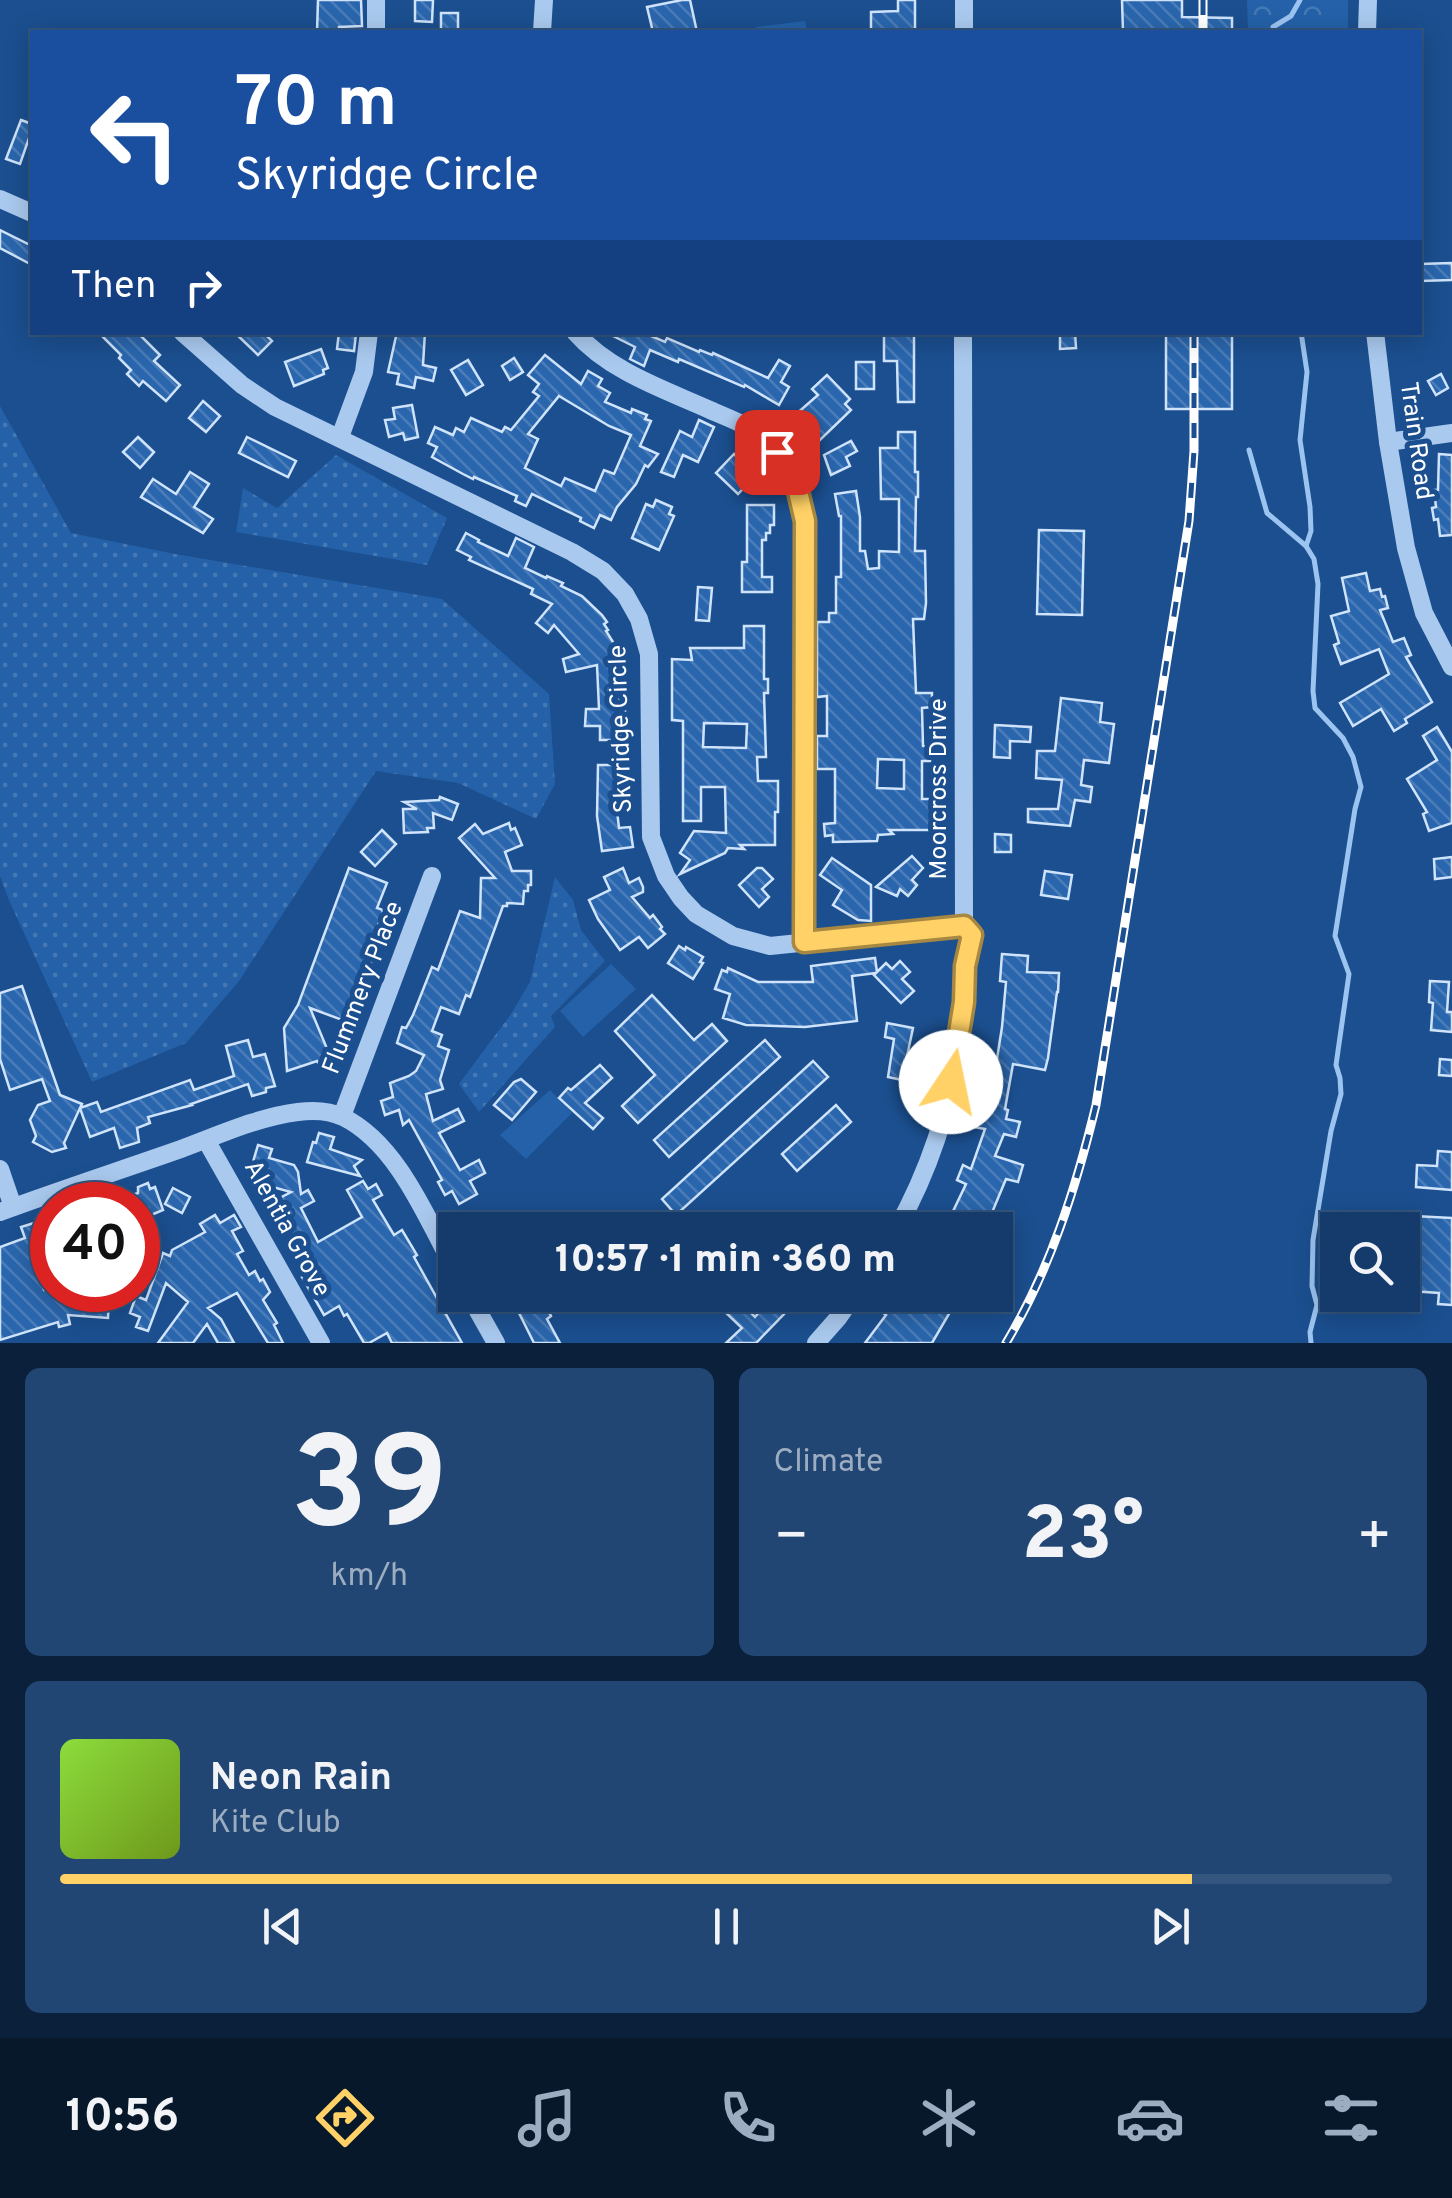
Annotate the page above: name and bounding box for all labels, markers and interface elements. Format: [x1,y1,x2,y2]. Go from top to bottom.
text: 70 m [235,62,398,151]
icon: left [70,70,200,200]
text: Skyridge Circle [235,149,539,206]
icon: right [176,260,231,315]
text: Then [70,263,156,312]
street label: Train Road [1391,380,1439,502]
pin [735,410,820,495]
icon: arrive [750,425,805,480]
street label: Skyridge Circle [603,644,641,814]
street label: Moorcross Drive [924,698,956,880]
street label: Flummery Place [316,897,412,1079]
position arrow [899,1030,1003,1134]
street label: Alentia Grove [235,1155,337,1303]
speed limit sign: 40 [30,1182,160,1312]
map controls [1320,1212,1420,1312]
button: search [1320,1212,1420,1312]
text: 10:57 · 1 min · 360 m [555,1237,896,1286]
text: 39 [290,1409,448,1574]
text: Climate [774,1443,883,1483]
text: 23° [1022,1491,1144,1586]
text: − [774,1504,809,1574]
text: + [1357,1504,1392,1574]
text: km/h [330,1557,408,1597]
text: Neon Rain [210,1755,392,1804]
text: Kite Club [210,1804,341,1844]
icon: previous [255,1899,310,1954]
icon: pause [699,1899,754,1954]
icon: next [1143,1899,1198,1954]
icon: directions [310,2083,380,2153]
icon: music [512,2083,582,2153]
icon: phone [713,2083,783,2153]
icon: climate [914,2083,984,2153]
icon: car [1115,2083,1185,2153]
icon: filters [1316,2083,1386,2153]
text: 10:56 [66,2090,179,2147]

